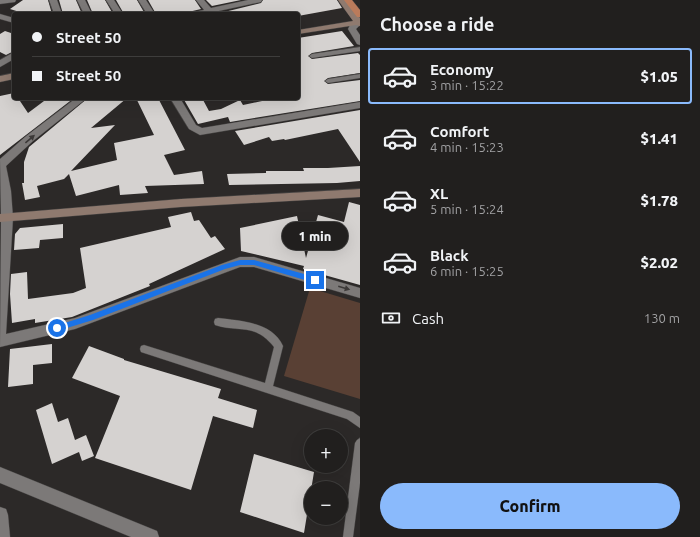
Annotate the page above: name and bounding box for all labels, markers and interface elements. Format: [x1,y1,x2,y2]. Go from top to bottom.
text: Choose a ride [380,14,494,34]
text: Street 50 [56,29,121,46]
icon: car [382,58,418,94]
text: Economy [430,61,494,78]
text: Street 50 [56,67,121,84]
text: $1.05 [640,68,678,85]
text: 3 min · 15:22 [430,78,504,92]
icon: car [382,120,418,156]
text: Comfort [430,123,489,140]
text: $1.41 [640,130,678,147]
one-way arrow [25,135,36,144]
text: 4 min · 15:23 [430,140,504,154]
icon: car [382,182,418,218]
text: XL [430,185,448,202]
text: $1.78 [640,192,678,209]
text: 5 min · 15:24 [430,202,504,216]
callout: 1 min [282,222,348,250]
text: 1 min [298,229,332,243]
icon: car [382,244,418,280]
text: Black [430,247,469,264]
text: $2.02 [640,254,678,271]
text: 6 min · 15:25 [430,264,504,278]
route end [306,271,324,289]
one-way arrow [339,285,351,291]
icon: cash [380,307,402,329]
text: Cash [412,310,444,327]
text: 130 m [644,311,680,325]
route start [48,319,66,337]
map controls [304,429,348,525]
button: + [304,429,348,473]
button: − [304,481,348,525]
button: Confirm [380,483,680,529]

